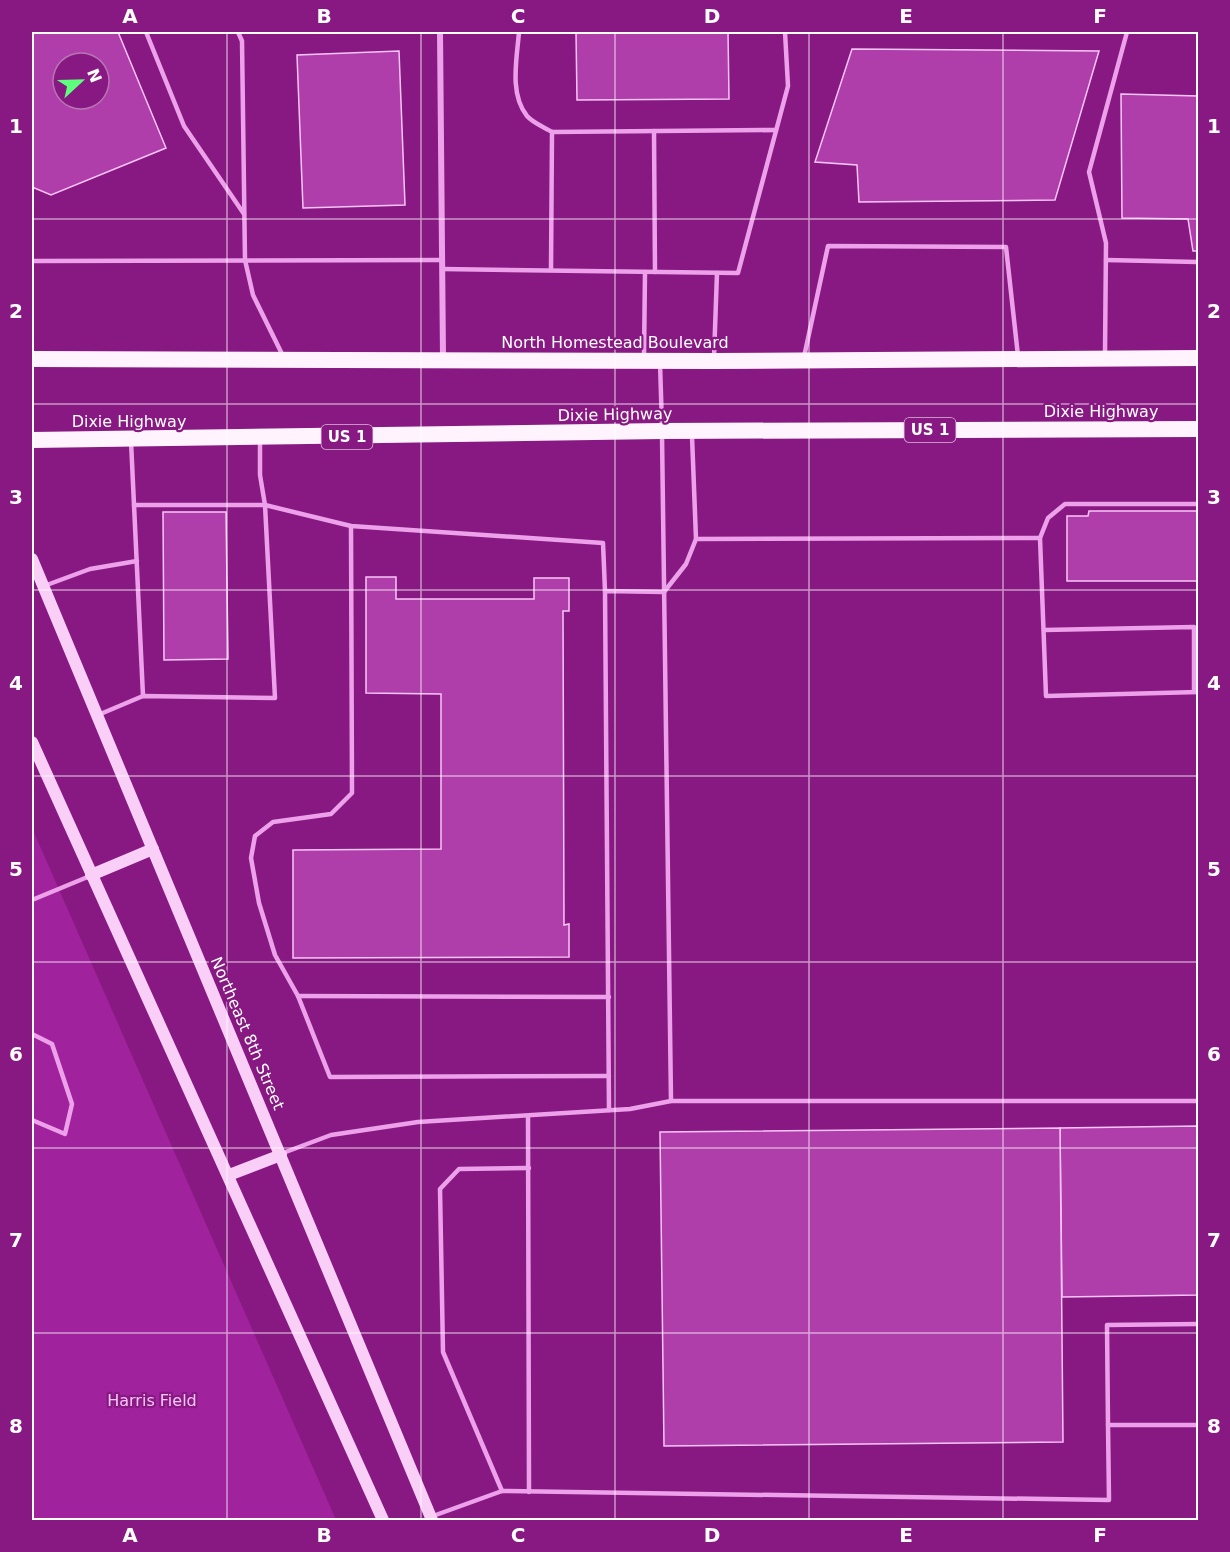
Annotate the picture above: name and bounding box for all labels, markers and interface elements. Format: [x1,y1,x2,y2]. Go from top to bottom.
text: A [122,4,138,28]
text: B [316,4,332,28]
text: C [511,4,525,28]
text: D [704,4,720,28]
text: E [899,4,913,28]
text: F [1093,4,1107,28]
north arrow [51,51,111,111]
text: N [83,66,106,85]
text: 1 [9,114,23,138]
text: 1 [1207,114,1221,138]
text: 2 [9,299,23,323]
text: 2 [1207,299,1221,323]
street label: North Homestead Boulevard [501,333,729,352]
street label: Dixie Highway [1044,402,1158,421]
street label: Dixie Highway [557,404,673,425]
street label: Dixie Highway [72,412,186,431]
road number: US 1 [904,418,956,442]
road number: US 1 [322,425,372,449]
text: 3 [9,485,23,509]
text: 3 [1207,485,1221,509]
text: 4 [9,671,23,695]
text: 4 [1207,671,1221,695]
text: 5 [9,857,23,881]
text: 5 [1207,857,1221,881]
street label: Northeast 8th Street [207,954,288,1113]
text: 6 [9,1042,23,1066]
text: 6 [1207,1042,1221,1066]
text: 7 [9,1228,23,1252]
text: 7 [1207,1228,1221,1252]
park label: Harris Field [107,1391,197,1410]
text: 8 [9,1414,23,1438]
text: 8 [1207,1414,1221,1438]
text: A [122,1523,138,1547]
text: B [316,1523,332,1547]
text: C [511,1523,525,1547]
text: D [704,1523,720,1547]
text: E [899,1523,913,1547]
text: F [1093,1523,1107,1547]

